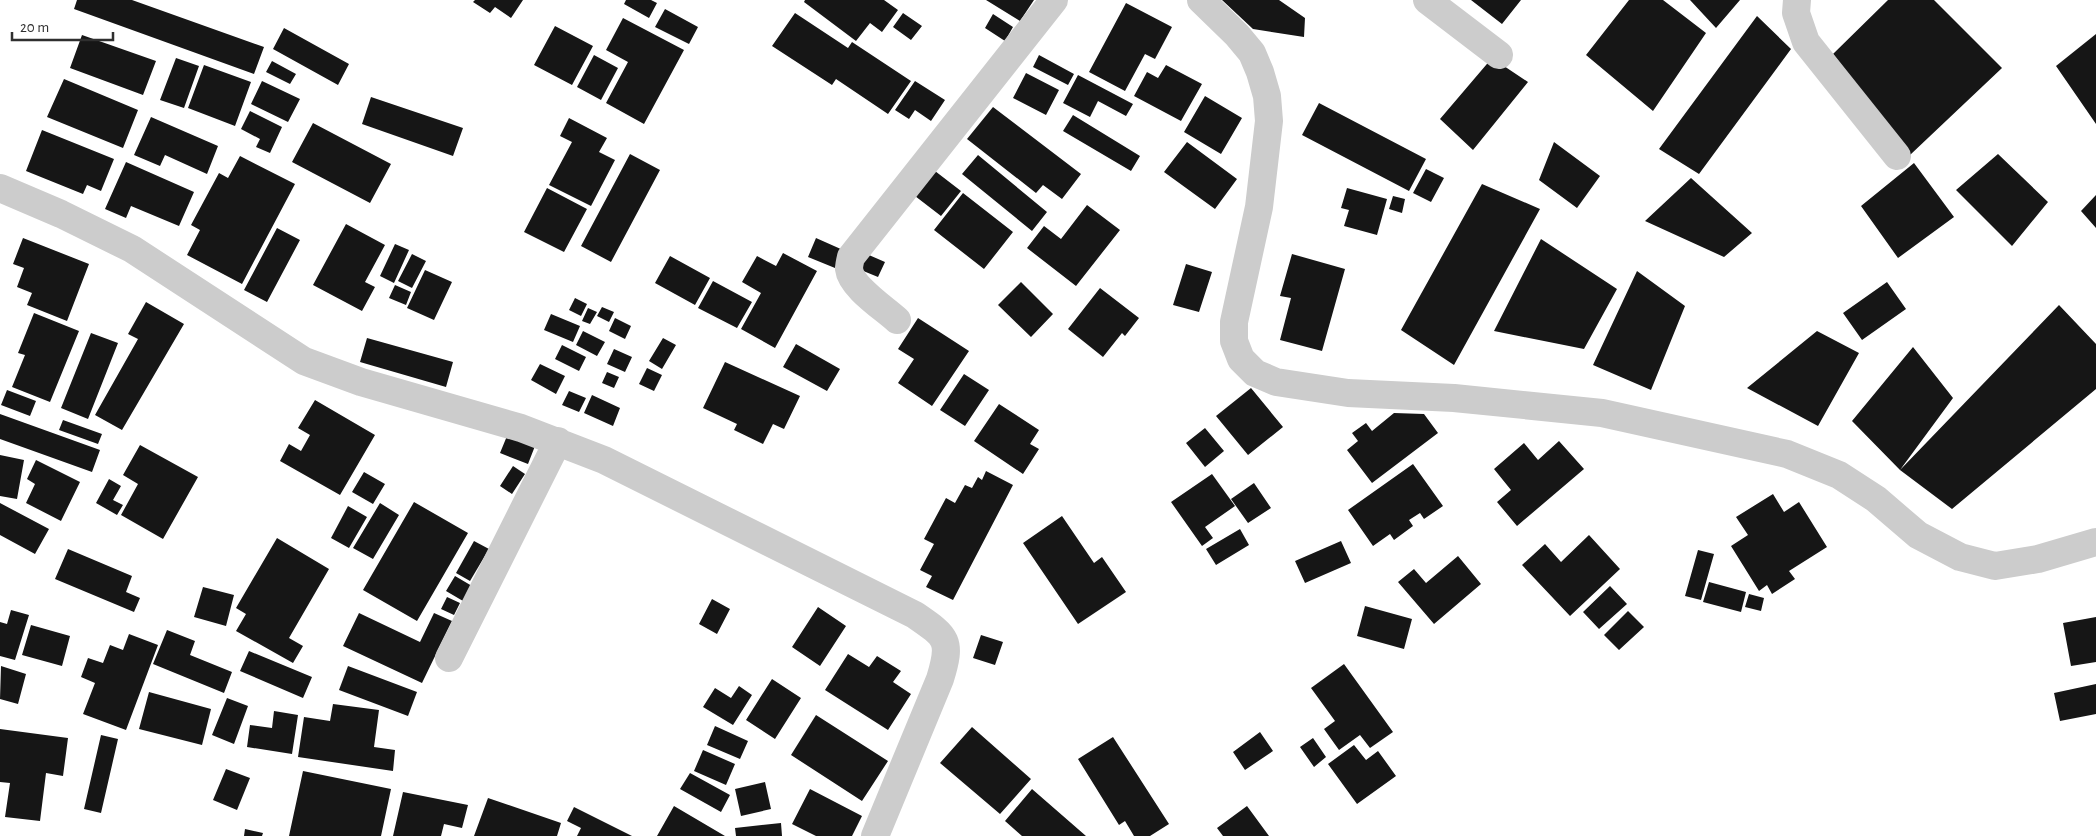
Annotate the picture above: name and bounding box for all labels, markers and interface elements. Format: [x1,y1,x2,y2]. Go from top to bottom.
scale bar [12,10,114,42]
text: 20 m [20,20,49,35]

